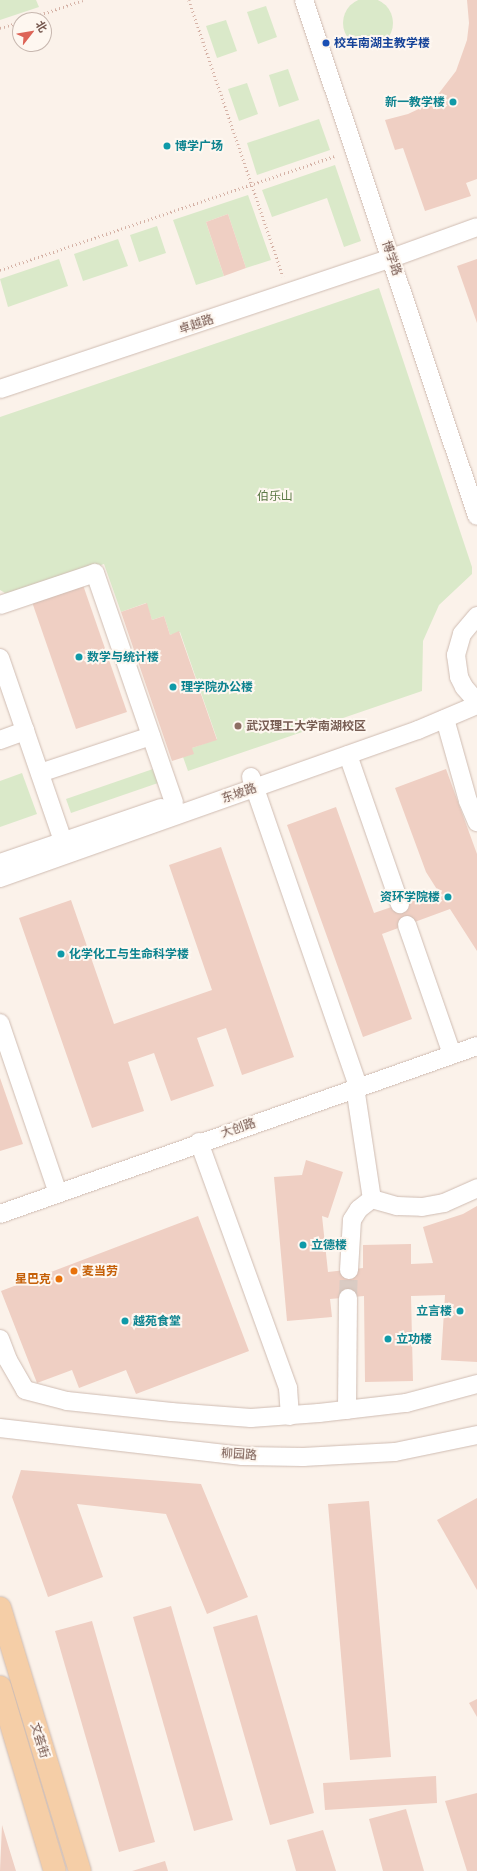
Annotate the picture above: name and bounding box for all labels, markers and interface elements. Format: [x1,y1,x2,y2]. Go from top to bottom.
north arrow [12,12,52,52]
text: 北 [33,18,50,34]
place label: 校车南湖主教学楼 [334,36,430,50]
marker: 校车南湖主教学楼 [321,38,331,48]
place label: 新一教学楼 [385,95,445,109]
marker: 新一教学楼 [448,97,458,107]
place label: 博学广场 [175,139,223,153]
marker: 博学广场 [162,141,172,151]
street label: 博学路 [379,239,405,277]
street label: 卓越路 [177,312,215,336]
park label: 伯乐山 [257,489,293,503]
place label: 数学与统计楼 [87,650,159,664]
marker: 数学与统计楼 [74,652,84,662]
place label: 理学院办公楼 [181,680,253,694]
marker: 理学院办公楼 [168,682,178,692]
place label: 武汉理工大学南湖校区 [246,719,366,733]
marker: 武汉理工大学南湖校区 [233,721,243,731]
street label: 东坡路 [220,780,258,806]
place label: 资环学院楼 [380,890,440,904]
marker: 资环学院楼 [443,892,453,902]
place label: 化学化工与生命科学楼 [69,947,189,961]
marker: 化学化工与生命科学楼 [56,949,66,959]
street label: 大创路 [219,1115,257,1141]
place label: 立德楼 [311,1238,347,1252]
marker: 立德楼 [298,1240,308,1250]
place label: 麦当劳 [82,1264,118,1278]
marker: 麦当劳 [69,1266,79,1276]
place label: 星巴克 [15,1272,51,1286]
marker: 星巴克 [54,1274,64,1284]
place label: 立言楼 [416,1304,452,1318]
marker: 立言楼 [455,1306,465,1316]
place label: 越苑食堂 [133,1314,181,1328]
marker: 越苑食堂 [120,1316,130,1326]
place label: 立功楼 [396,1332,432,1346]
marker: 立功楼 [383,1334,393,1344]
street label: 柳园路 [221,1446,257,1462]
street label: 文荟街 [28,1721,52,1759]

